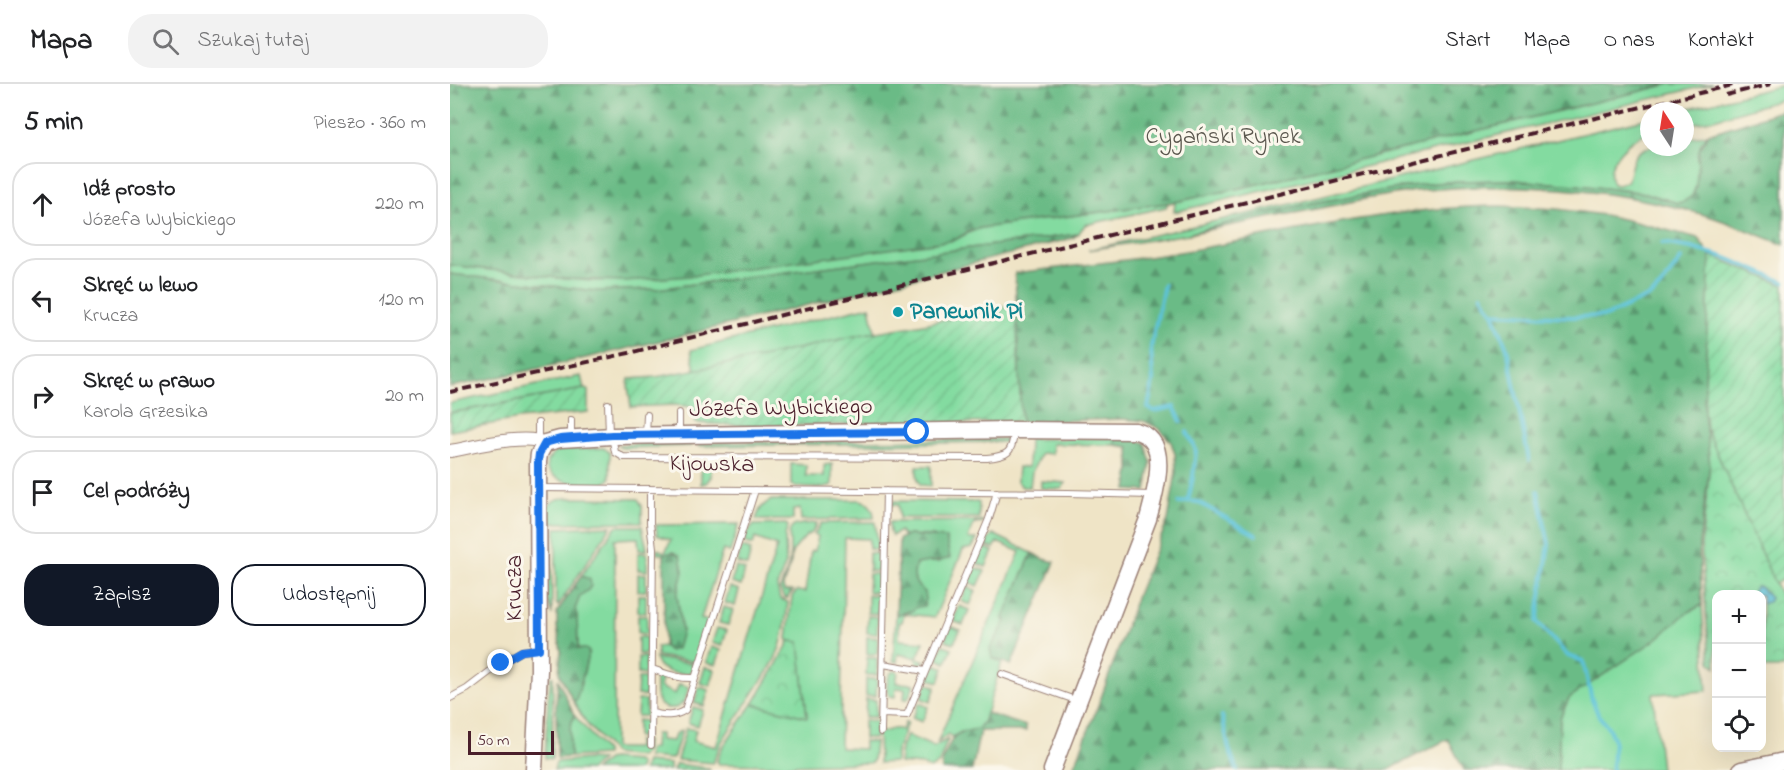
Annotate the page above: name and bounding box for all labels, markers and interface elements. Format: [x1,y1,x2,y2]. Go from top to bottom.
search box [128,14,548,68]
text: Mapa [30,21,92,62]
icon: search [149,25,182,58]
text: Szukaj tutaj [197,25,308,57]
text: Start [1445,26,1491,56]
text: Mapa [1524,26,1570,56]
text: O nas [1603,26,1655,56]
text: Kontakt [1688,26,1754,56]
north arrow [1640,102,1694,156]
text: 5 min [24,104,83,142]
text: Pieszo · 360 m [314,109,426,138]
park label: Cygański Rynek [1146,120,1301,156]
text: Idź prosto [83,174,176,206]
icon: ahead [26,188,59,221]
text: 220 m [375,190,424,219]
text: Józefa Wybickiego [83,206,236,235]
text: Skręć w lewo [83,270,198,302]
icon: left [26,284,59,317]
text: 120 m [379,286,424,315]
place label: Panewnik Pi [910,295,1023,330]
text: Krucza [83,302,138,331]
marker: Panewnik Pi [891,305,905,319]
text: Skręć w prawo [83,366,215,398]
icon: right [26,380,59,413]
text: 20 m [385,382,424,411]
street label: Józefa Wybickiego [689,390,873,429]
text: Karola Grzesika [83,398,208,427]
route start [903,418,929,444]
street label: Kijowska [669,447,755,483]
icon: arrive [26,476,59,509]
text: Cel podróży [83,476,190,508]
street label: Krucza [498,555,533,621]
button: Zapisz [24,564,219,626]
button: Udostępnij [231,564,426,626]
map controls [1712,590,1766,752]
button: + [1712,590,1766,644]
button: − [1712,644,1766,698]
route end [487,649,513,675]
button: locate [1712,698,1766,752]
scale bar [468,728,554,756]
text: 50 m [477,729,509,753]

